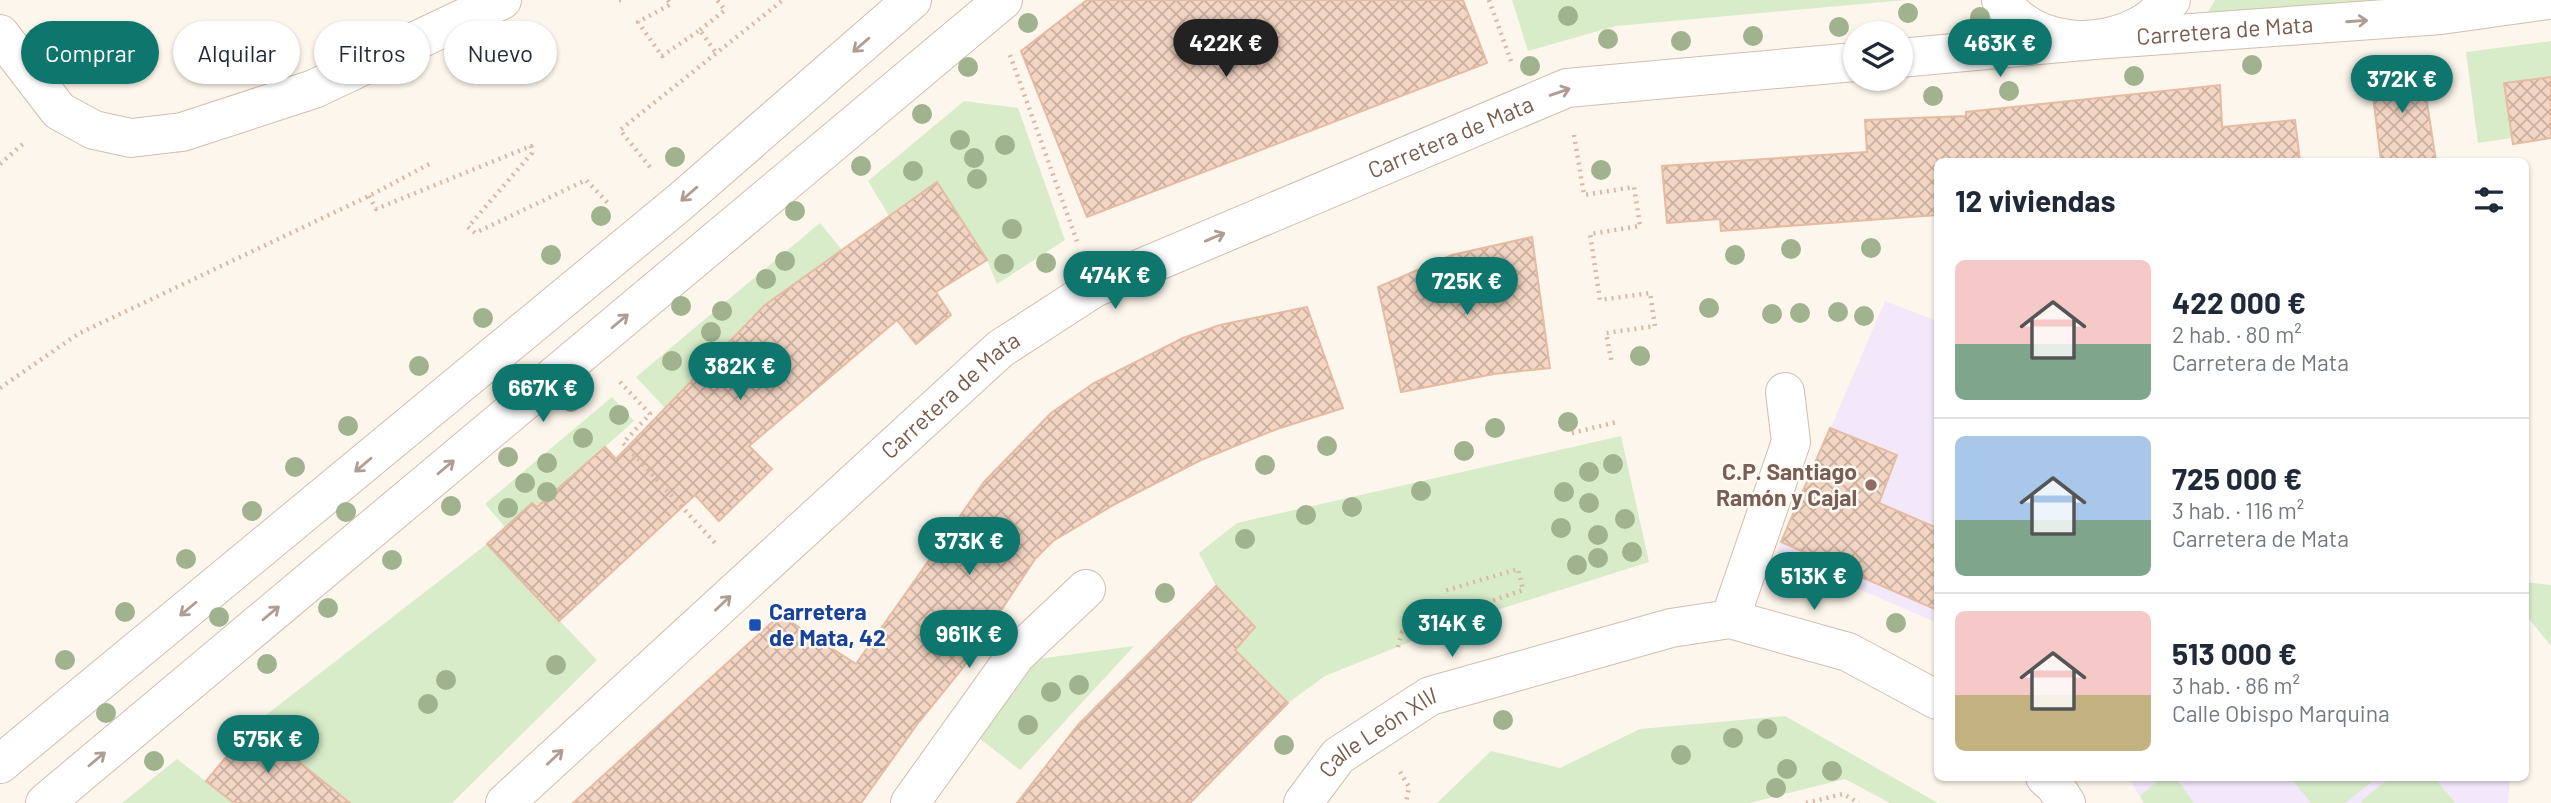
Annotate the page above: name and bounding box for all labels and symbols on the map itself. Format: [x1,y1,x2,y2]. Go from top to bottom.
street label: Carretera de Mata [2135,9,2314,50]
one-way arrow [2345,14,2368,27]
pin: 422K € [1169,20,1283,79]
pin: 463K € [1943,20,2057,79]
one-way arrow [852,37,870,53]
pin: 372K € [2345,55,2459,115]
one-way arrow [1549,85,1571,97]
street label: Carretera de Mata [1363,89,1537,184]
one-way arrow [680,186,698,202]
one-way arrow [1204,229,1226,242]
pin: 474K € [1058,252,1172,311]
pin: 725K € [1410,258,1524,317]
one-way arrow [611,313,629,329]
street label: Carretera de Mata [875,325,1025,464]
pin: 382K € [683,342,797,402]
pin: 667K € [486,364,600,424]
one-way arrow [354,456,372,472]
place label: C.P. Santiago Ramón y Cajal [1716,457,1857,511]
one-way arrow [436,459,454,475]
marker: C.P. Santiago Ramón y Cajal [1863,477,1879,493]
pin: 373K € [912,518,1026,577]
pin: 513K € [1757,552,1871,612]
one-way arrow [714,595,732,611]
place label: Carretera de Mata, 42 [769,597,886,651]
pin: 314K € [1395,600,1509,659]
one-way arrow [179,602,197,617]
one-way arrow [262,605,280,621]
pin: 961K € [912,610,1026,670]
marker: Carretera de Mata, 42 [747,617,763,633]
street label: Calle León XIII [1312,680,1439,782]
pin: 575K € [211,716,325,775]
one-way arrow [546,749,564,765]
one-way arrow [88,751,106,767]

